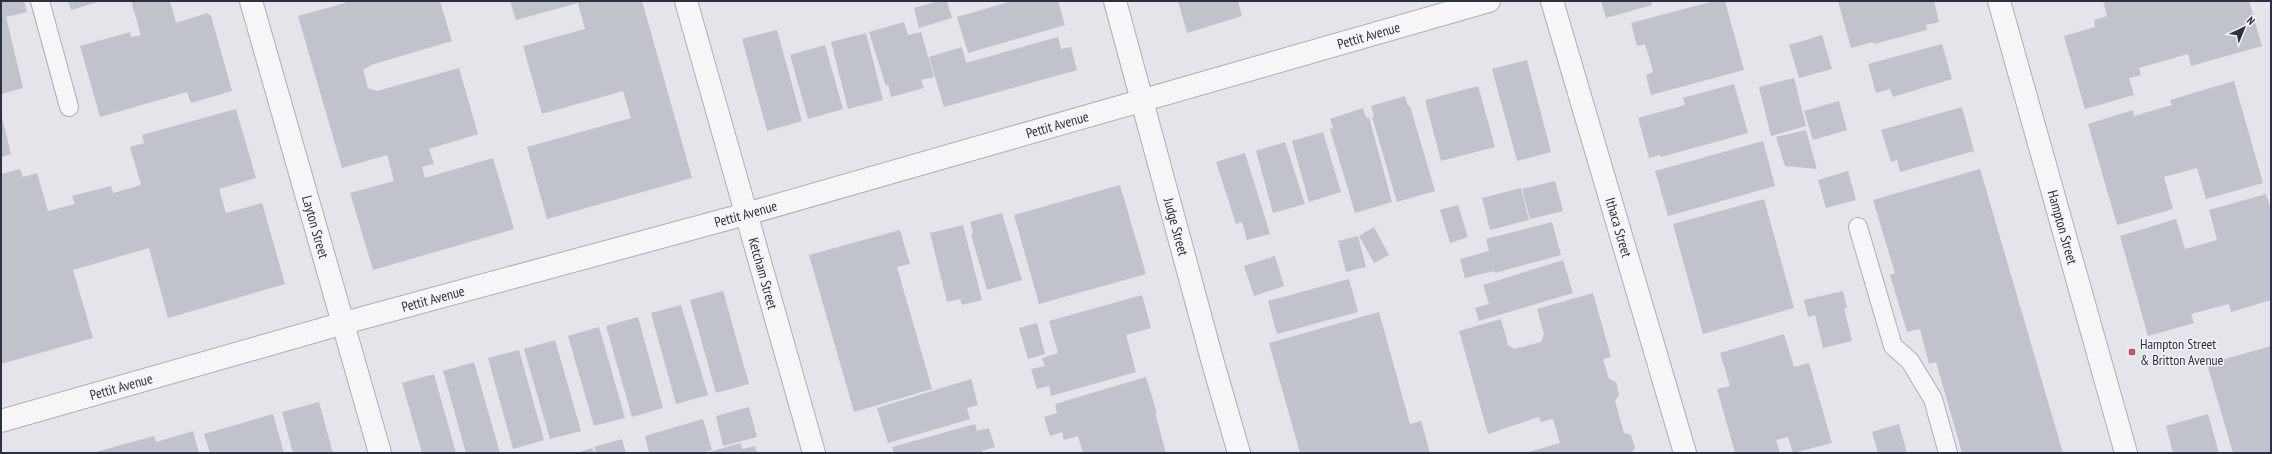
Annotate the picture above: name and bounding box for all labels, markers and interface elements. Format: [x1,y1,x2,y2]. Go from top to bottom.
north arrow [2224,8,2264,48]
text: N [2244,14,2258,28]
street label: Pettit Avenue [1335,18,1402,53]
street label: Pettit Avenue [1024,107,1091,142]
street label: Hampton Street [2044,188,2082,267]
street label: Layton Street [298,194,333,261]
street label: Judge Street [1159,195,1193,258]
street label: Ithaca Street [1601,195,1636,260]
street label: Pettit Avenue [712,196,779,231]
street label: Ketcham Street [744,235,782,311]
street label: Pettit Avenue [400,282,467,316]
place label: Hampton Street & Britton Avenue [2140,335,2224,369]
marker: Hampton Street & Britton Avenue [2127,347,2137,357]
street label: Pettit Avenue [88,369,155,404]

